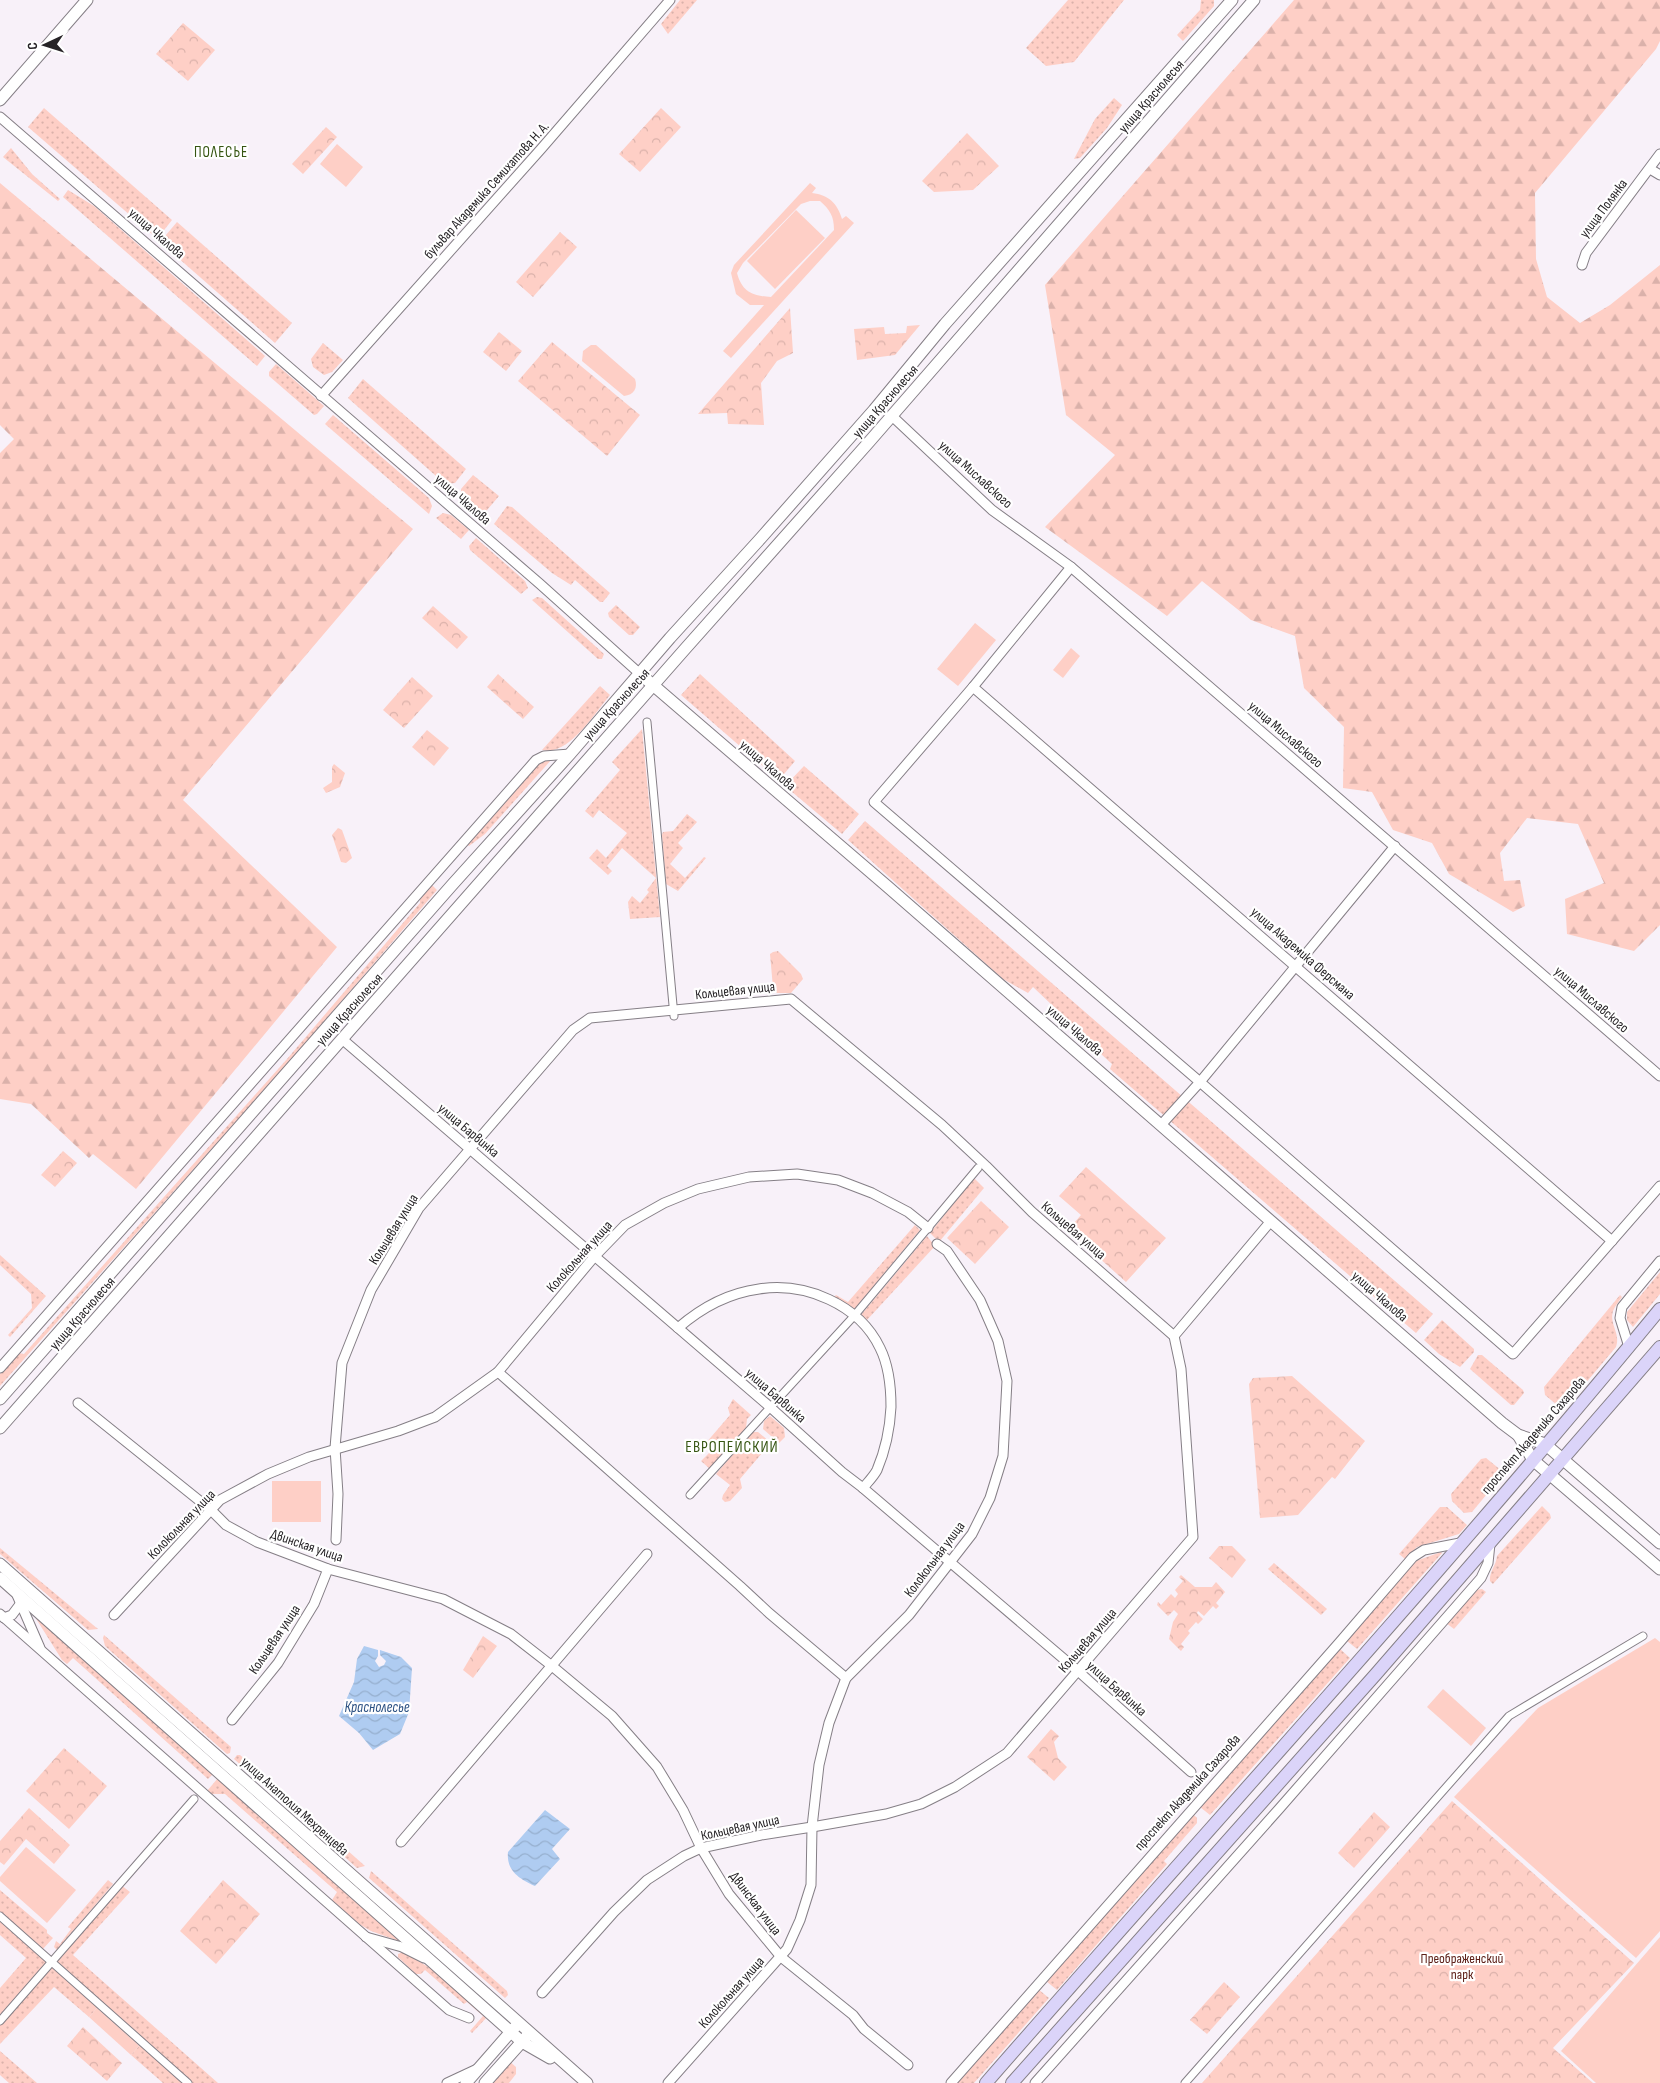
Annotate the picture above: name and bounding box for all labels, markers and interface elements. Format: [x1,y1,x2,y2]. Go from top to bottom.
north arrow [20,20,70,70]
text: С [24,42,41,50]
street label: улица Краснолесья [1115,56,1188,136]
street label: бульвар Академика Семихатова Н. А. [420,118,553,262]
district label: ПОЛЕСЬЕ [194,143,248,162]
street label: улица Полянка [1576,175,1631,241]
street label: улица Чкалова [125,204,188,262]
street label: улица Краснолесья [849,361,922,441]
street label: улица Миславского [935,437,1016,512]
street label: улица Чкалова [431,470,494,528]
street label: улица Краснолесья [580,665,653,744]
street label: улица Миславского [1245,697,1327,771]
street label: улица Чкалова [736,736,799,794]
street label: улица Академика Ферсмана [1247,903,1358,1003]
street label: улица Миславского [1551,962,1633,1036]
street label: улица Краснолесья [313,970,386,1049]
street label: Кольцевая улица [694,978,776,1003]
street label: улица Чкалова [1043,1001,1106,1059]
street label: улица Барвинка [435,1100,503,1161]
street label: Кольцевая улица [365,1191,422,1268]
street label: Кольцевая улица [1038,1198,1109,1263]
street label: Колокольная улица [543,1217,616,1296]
street label: улица Чкалова [1348,1267,1411,1325]
street label: улица Краснолесья [46,1273,119,1353]
street label: улица Барвинка [742,1364,809,1426]
street label: проспект Академика Сахарова [1478,1373,1589,1498]
district label: ЕВРОПЕЙСКИЙ [685,1438,779,1457]
street label: Колокольная улица [144,1486,219,1563]
street label: Колокольная улица [900,1518,968,1600]
street label: Двинская улица [268,1525,345,1566]
street label: Кольцевая улица [245,1601,304,1677]
street label: Кольцевая улица [1055,1605,1120,1676]
street label: улица Барвинка [1083,1657,1150,1720]
water label: Краснолесье [344,1698,410,1717]
street label: проспект Академика Сахарова [1131,1731,1244,1854]
street label: улица Анатолия Мехренцева [237,1753,352,1859]
street label: Кольцевая улица [699,1811,781,1844]
street label: Двинская улица [726,1868,785,1938]
park label: Преображенский парк [1421,1950,1504,1983]
street label: Колокольная улица [695,1953,768,2032]

